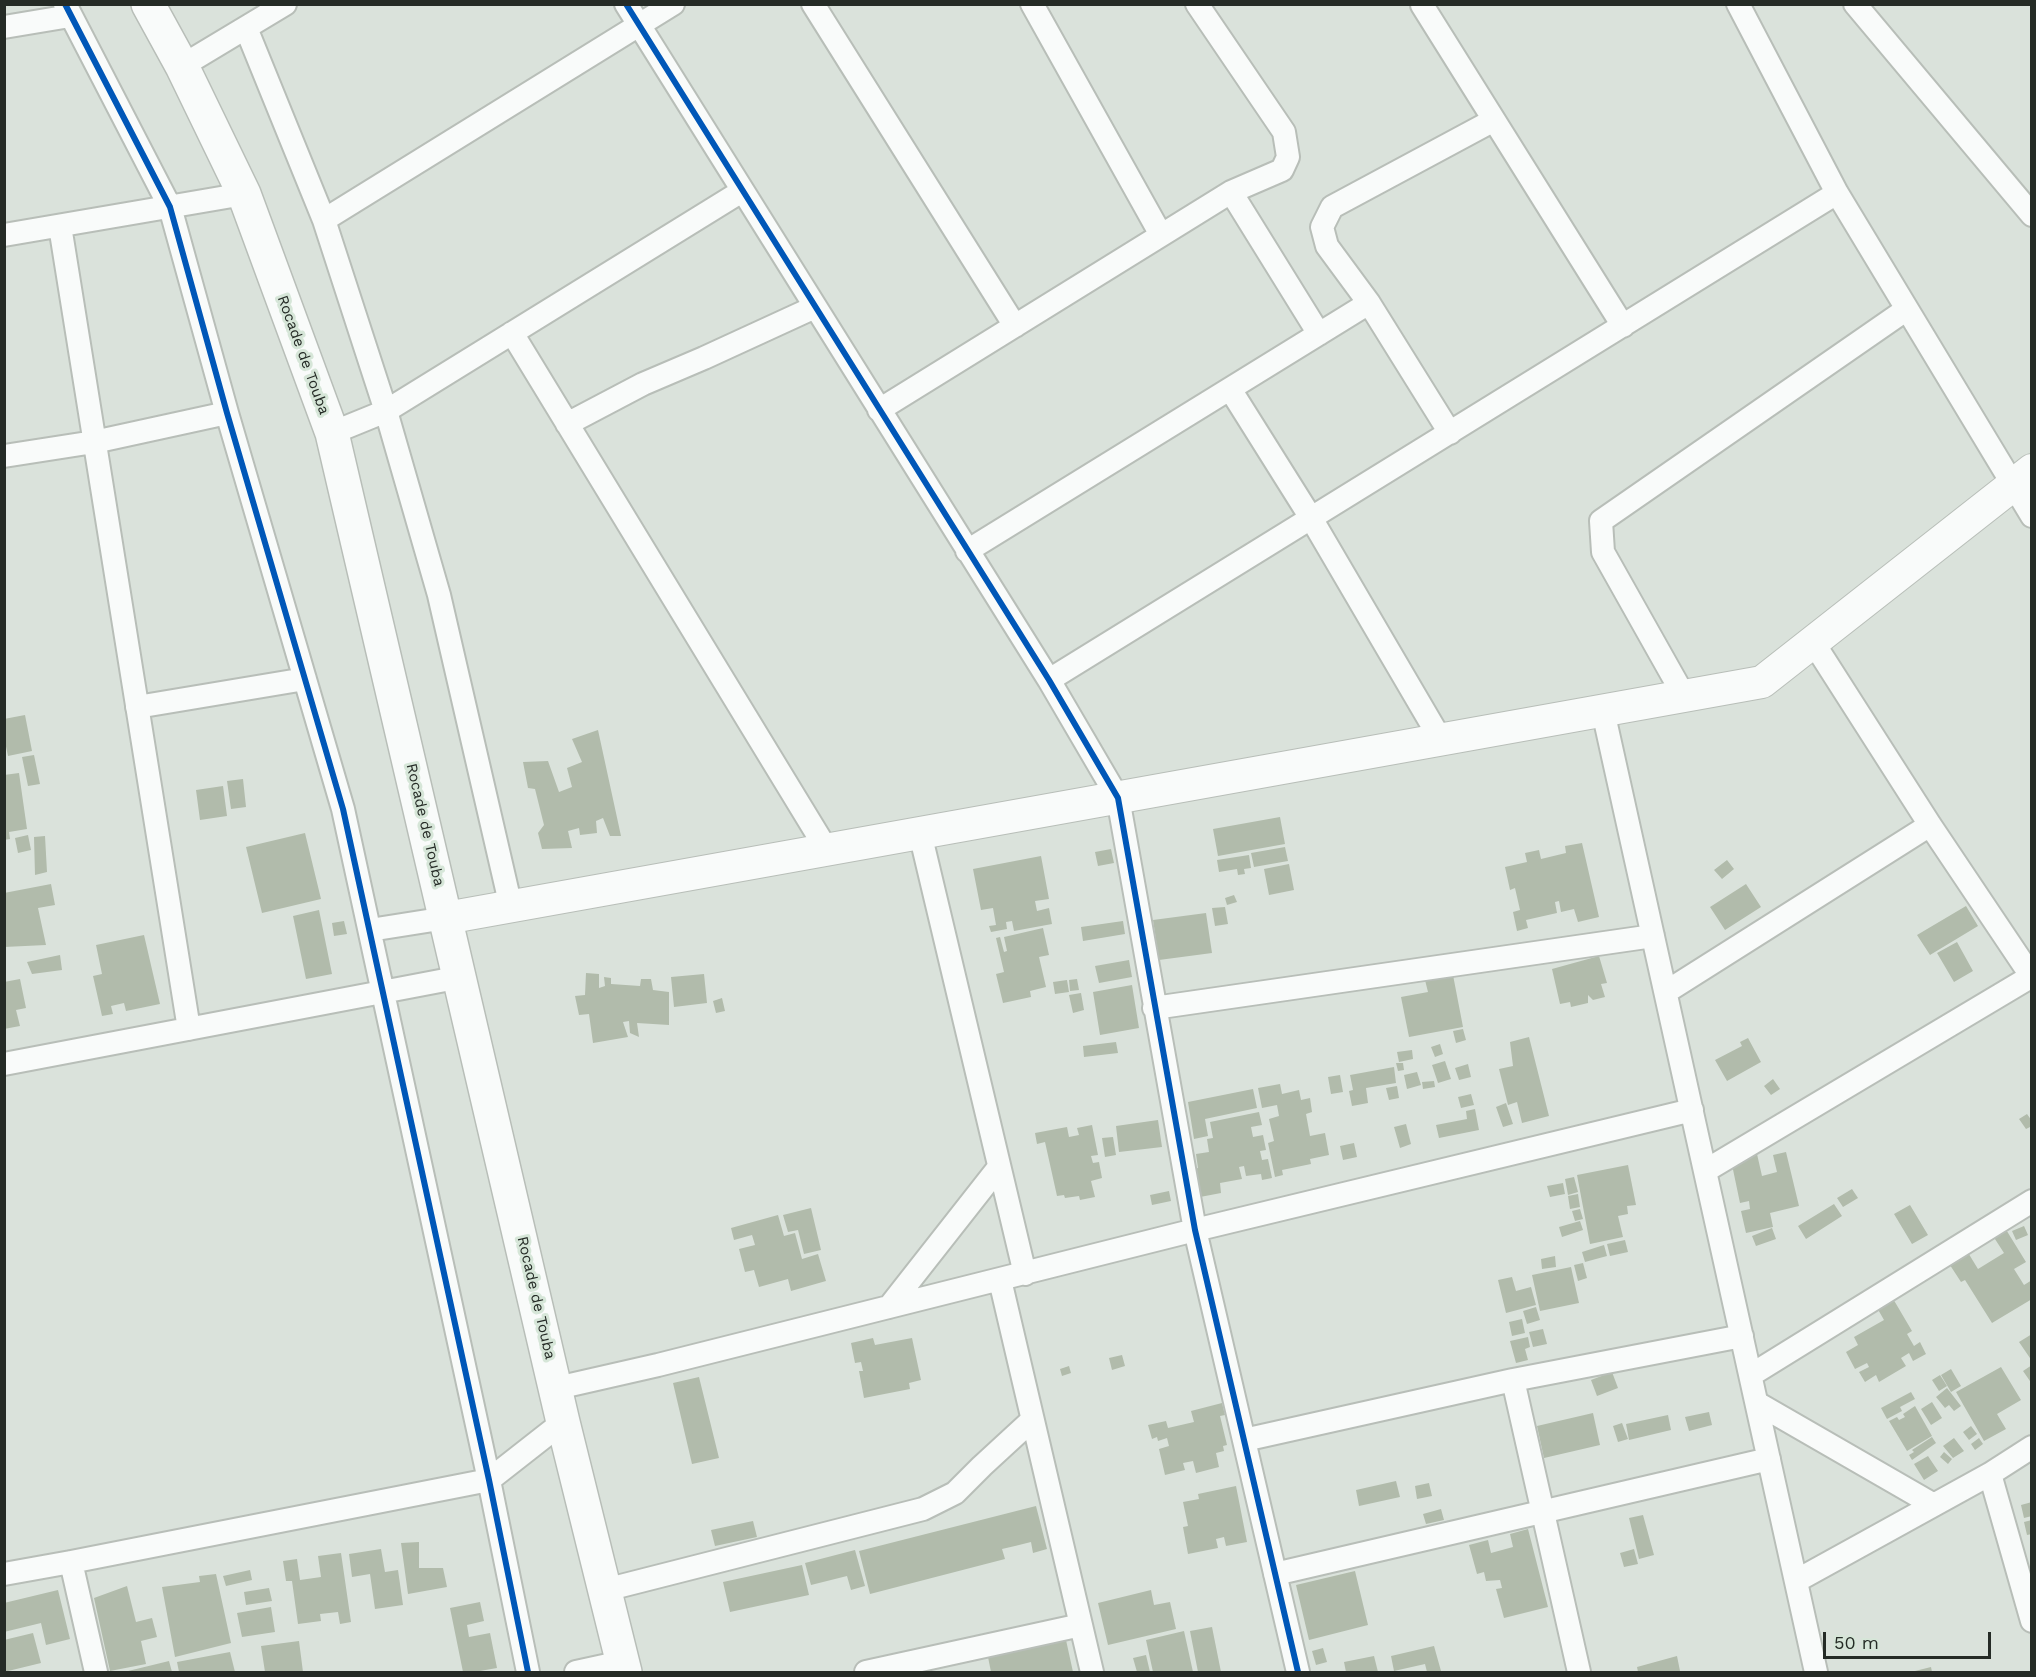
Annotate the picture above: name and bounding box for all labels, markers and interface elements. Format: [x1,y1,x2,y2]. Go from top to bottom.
street label: Rocade de Touba [273,293,333,417]
street label: Rocade de Touba [402,762,448,888]
street label: Rocade de Touba [513,1235,559,1361]
scale bar [1826,1620,1994,1658]
text: 50 m [1834,1632,1879,1653]

